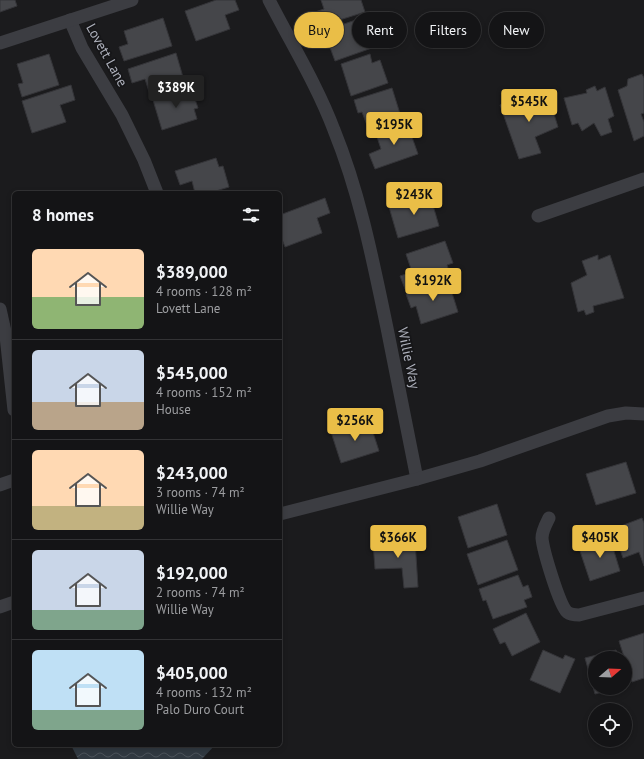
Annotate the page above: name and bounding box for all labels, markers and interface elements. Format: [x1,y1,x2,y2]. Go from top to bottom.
chip: Buy [294,12,344,48]
chip: Rent [352,12,407,48]
chip: Filters [415,12,481,48]
chip: New [489,12,544,48]
street label: Lovett Lane [82,20,132,90]
pin: $389K [148,75,204,109]
text: $389K [157,79,195,96]
pin: $545K [501,89,557,123]
text: $545K [510,93,548,110]
pin: $195K [366,112,422,146]
text: $195K [375,116,413,133]
pin: $243K [386,182,442,216]
text: $243K [395,186,433,203]
text: 8 homes [32,204,94,226]
icon: filters [240,204,262,226]
text: $389,000 [156,261,228,283]
icon: home [64,265,112,313]
pin: $192K [405,268,461,302]
text: $192K [414,272,452,289]
text: 4 rooms · 128 m² [156,283,252,300]
text: Lovett Lane [156,300,220,317]
street label: Willie Way [394,326,424,391]
text: $545,000 [156,362,228,384]
icon: home [64,366,112,414]
text: 4 rooms · 152 m² [156,384,252,401]
text: House [156,401,191,418]
pin: $256K [327,408,383,442]
text: $256K [336,412,374,429]
text: $243,000 [156,462,228,484]
icon: home [64,466,112,514]
text: 3 rooms · 74 m² [156,484,245,501]
text: Willie Way [156,501,214,518]
pin: $366K [370,525,426,559]
pin: $405K [572,525,628,559]
text: $366K [379,529,417,546]
text: $405K [581,529,619,546]
text: $192,000 [156,562,228,584]
icon: home [64,566,112,614]
text: 2 rooms · 74 m² [156,584,245,601]
text: Willie Way [156,601,214,618]
north arrow [588,651,632,695]
map controls [588,651,632,747]
text: $405,000 [156,662,228,684]
icon: home [64,666,112,714]
text: 4 rooms · 132 m² [156,684,252,701]
text: Palo Duro Court [156,701,244,718]
button: locate [588,703,632,747]

